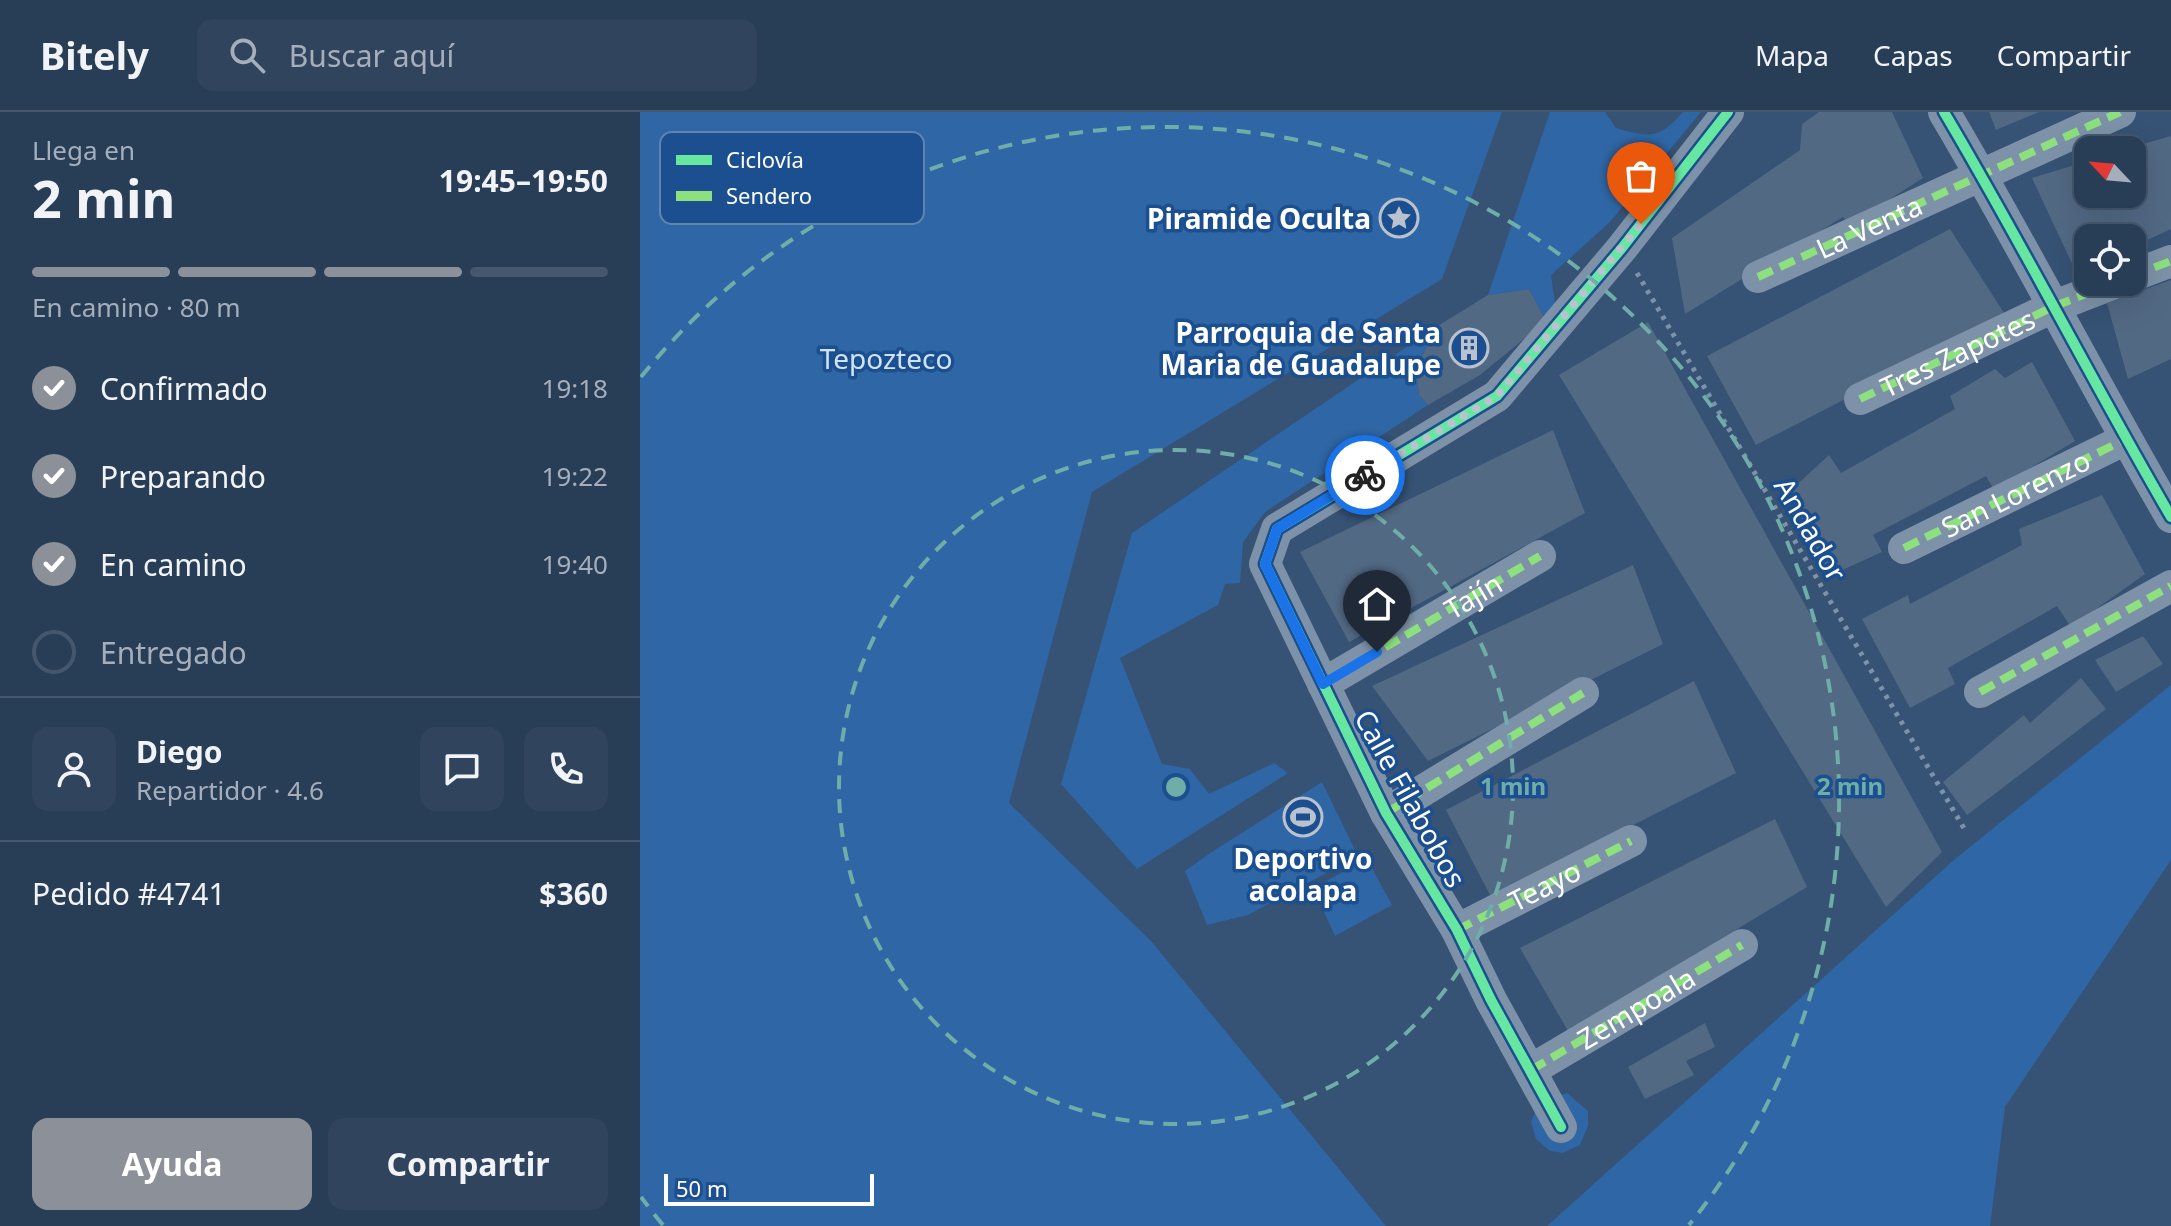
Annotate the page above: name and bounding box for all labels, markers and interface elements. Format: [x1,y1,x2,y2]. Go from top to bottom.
search box [197,19,757,91]
text: Bitely [40,29,149,81]
icon: search [225,33,269,77]
text: Buscar aquí [289,35,454,76]
text: Mapa [1755,36,1829,74]
text: Capas [1873,36,1953,74]
text: Compartir [1997,36,2131,74]
text: Llega en [32,132,135,168]
legend [660,132,924,224]
north arrow [2074,136,2146,208]
map controls [2074,136,2146,296]
pin [1607,142,1675,224]
text: Ciclovía [726,144,804,174]
icon: bag [1619,154,1663,198]
text: 19:45–19:50 [439,160,608,201]
text: 2 min [32,162,175,233]
text: Sendero [726,180,812,210]
street label: La Venta [1810,186,1928,267]
place icon: Piramide Oculta [1378,197,1420,239]
place label: Piramide Oculta [1147,199,1371,237]
button: locate [2074,224,2146,296]
text: En camino · 80 m [32,289,240,325]
street label: Tres Zapotes [1874,299,2041,406]
place label: Parroquia de Santa Maria de Guadalupe [1161,313,1441,383]
building icon: Parroquia de Santa Maria de Guadalupe [1448,327,1490,369]
park label: Tepozteco [820,339,952,377]
icon: check [32,366,76,410]
text: Confirmado [100,368,268,409]
text: 19:18 [542,370,608,406]
courier [1325,435,1405,515]
street label: San Lorenzo [1934,441,2096,546]
icon: bike [1343,453,1387,497]
icon: check [32,454,76,498]
text: Preparando [100,456,266,497]
text: 19:22 [542,458,608,494]
street label: Andador [1766,470,1856,588]
icon: check [32,542,76,586]
text: En camino [100,544,247,585]
text: 19:40 [542,546,608,582]
street label: Tajín [1437,564,1509,627]
pin [1343,570,1411,652]
icon: home [1355,582,1399,626]
text: Entregado [100,632,247,673]
street label: Calle Filabobos [1347,702,1475,894]
button: person [32,727,116,811]
button: chat [420,727,504,811]
button: phone [524,727,608,811]
text: Diego [136,731,223,772]
text: 1 min [1480,769,1546,802]
text: 2 min [1817,769,1883,802]
text: Repartidor · 4.6 [136,772,324,808]
centre of rings [1162,773,1190,801]
sports icon: Deportivo acolapa [1282,796,1324,838]
place label: Deportivo acolapa [1234,839,1372,909]
street label: Teayo [1502,851,1587,920]
text: Pedido #4741 [32,873,226,914]
text: $360 [539,873,608,914]
street label: Zempoala [1570,958,1702,1058]
button: Ayuda [32,1118,312,1210]
button: Compartir [328,1118,608,1210]
scale bar [664,1170,874,1206]
text: 50 m [676,1173,727,1203]

